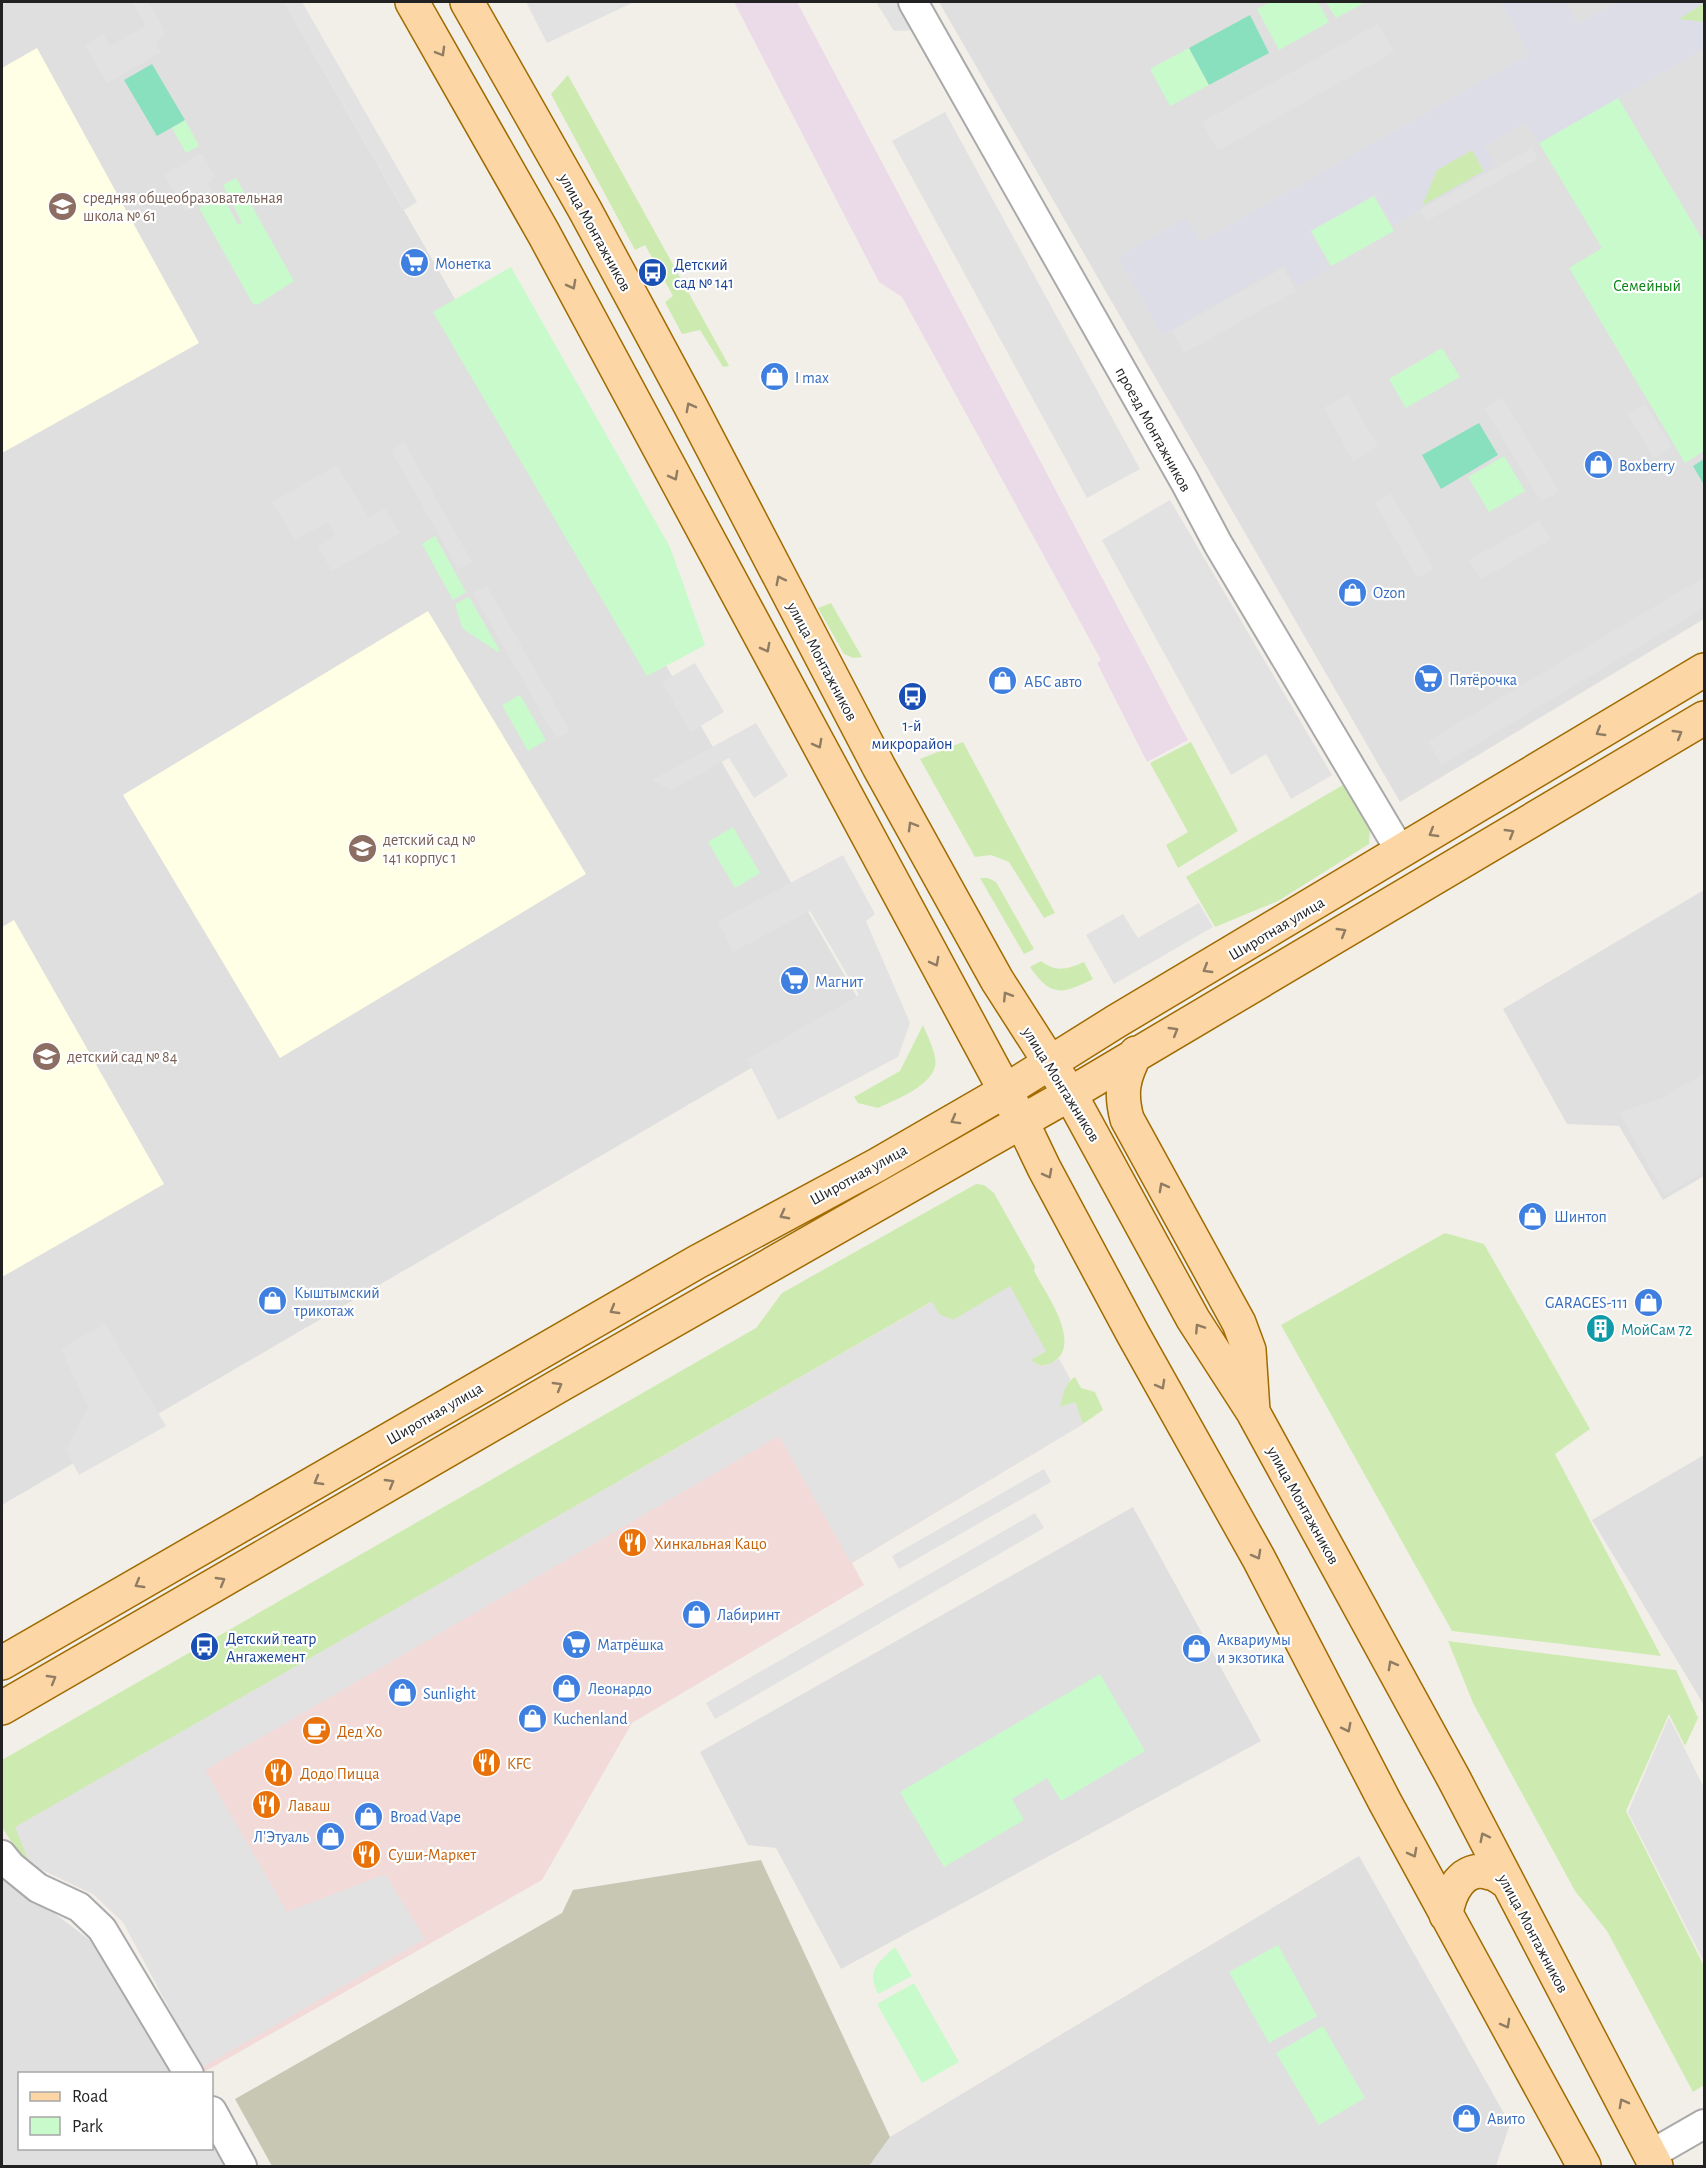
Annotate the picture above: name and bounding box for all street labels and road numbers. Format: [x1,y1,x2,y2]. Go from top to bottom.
street label: улица Монтажников [555,170,634,294]
street label: проезд Монтажников [1112,365,1194,494]
street label: улица Монтажников [783,599,860,724]
street label: Широтная улица [1226,894,1328,965]
street label: улица Монтажников [1018,1024,1103,1145]
street label: Широтная улица [807,1142,910,1209]
street label: Широтная улица [383,1380,486,1449]
street label: улица Монтажников [1263,1443,1342,1567]
street label: улица Монтажников [1494,1871,1571,1996]

